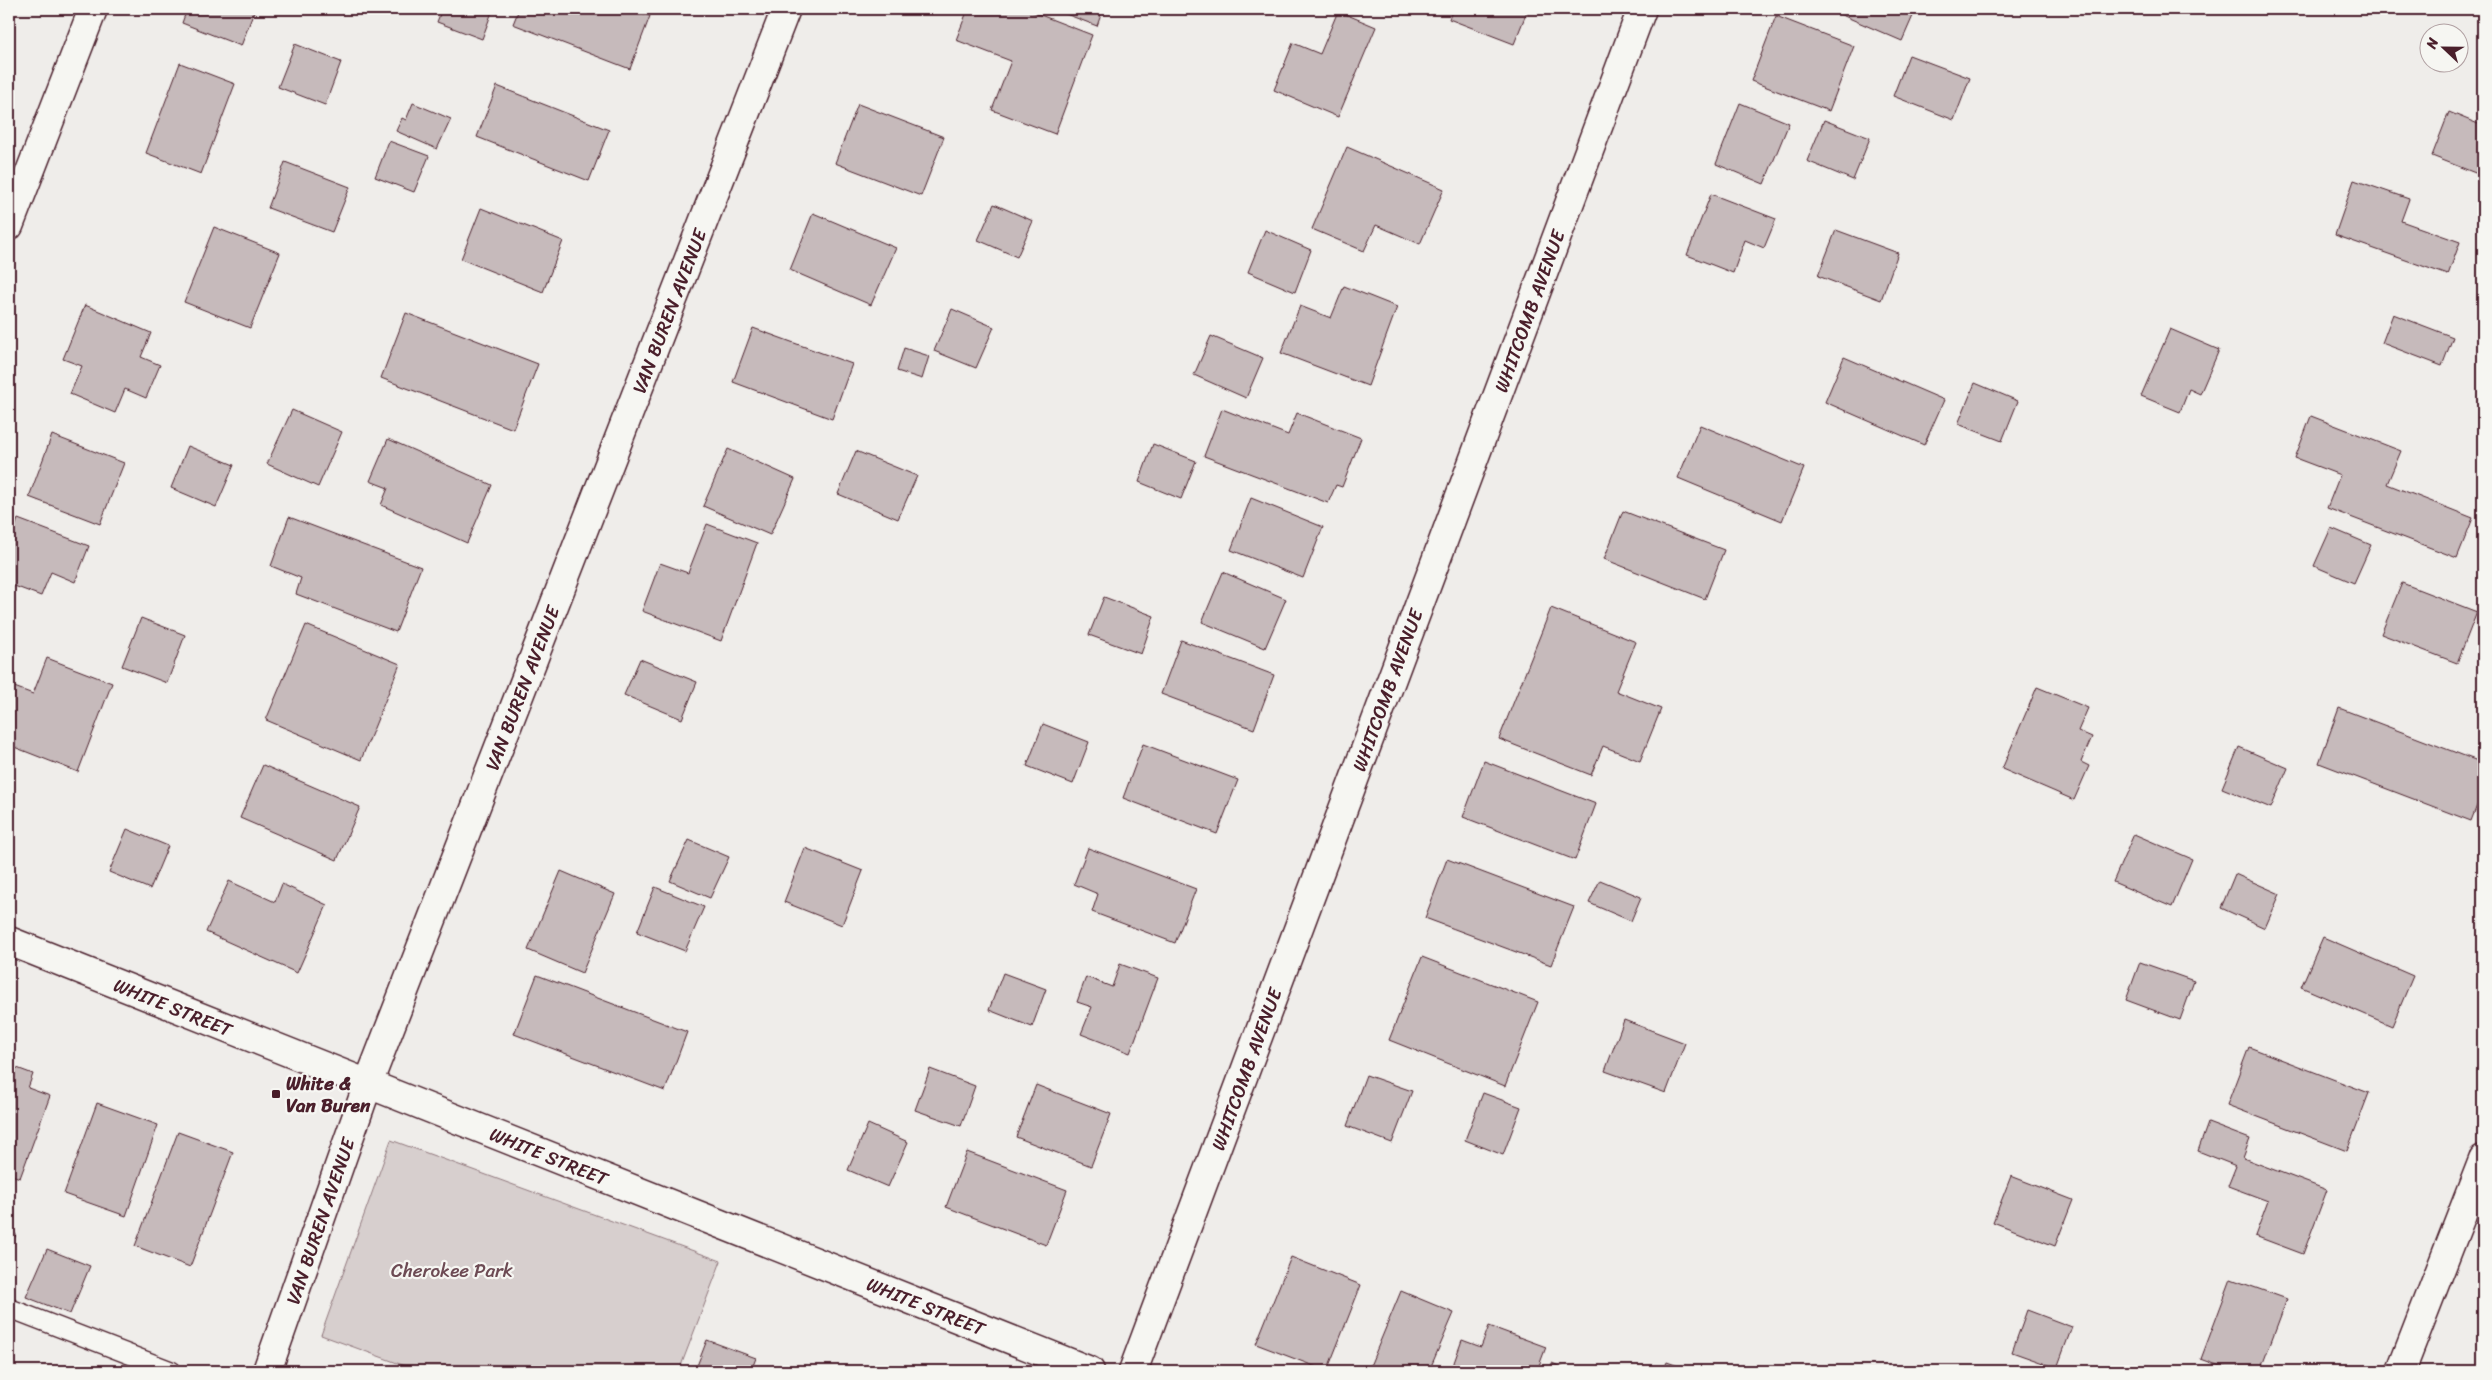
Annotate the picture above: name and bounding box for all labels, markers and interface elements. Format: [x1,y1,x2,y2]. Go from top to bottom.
north arrow [2420,22,2470,72]
text: N [2419,34,2446,53]
street label: VAN BUREN AVENUE [623,223,717,398]
street label: WHITCOMB AVENUE [1485,224,1575,397]
street label: VAN BUREN AVENUE [476,600,570,775]
street label: WHITCOMB AVENUE [1343,603,1433,776]
street label: WHITE STREET [108,969,239,1047]
street label: WHITCOMB AVENUE [1202,982,1292,1155]
place label: White & Van Buren [286,1067,371,1122]
marker: White & Van Buren [270,1088,282,1100]
street label: WHITE STREET [484,1118,615,1196]
street label: VAN BUREN AVENUE [277,1132,365,1309]
park label: Cherokee Park [391,1254,513,1287]
street label: WHITE STREET [861,1268,992,1346]

